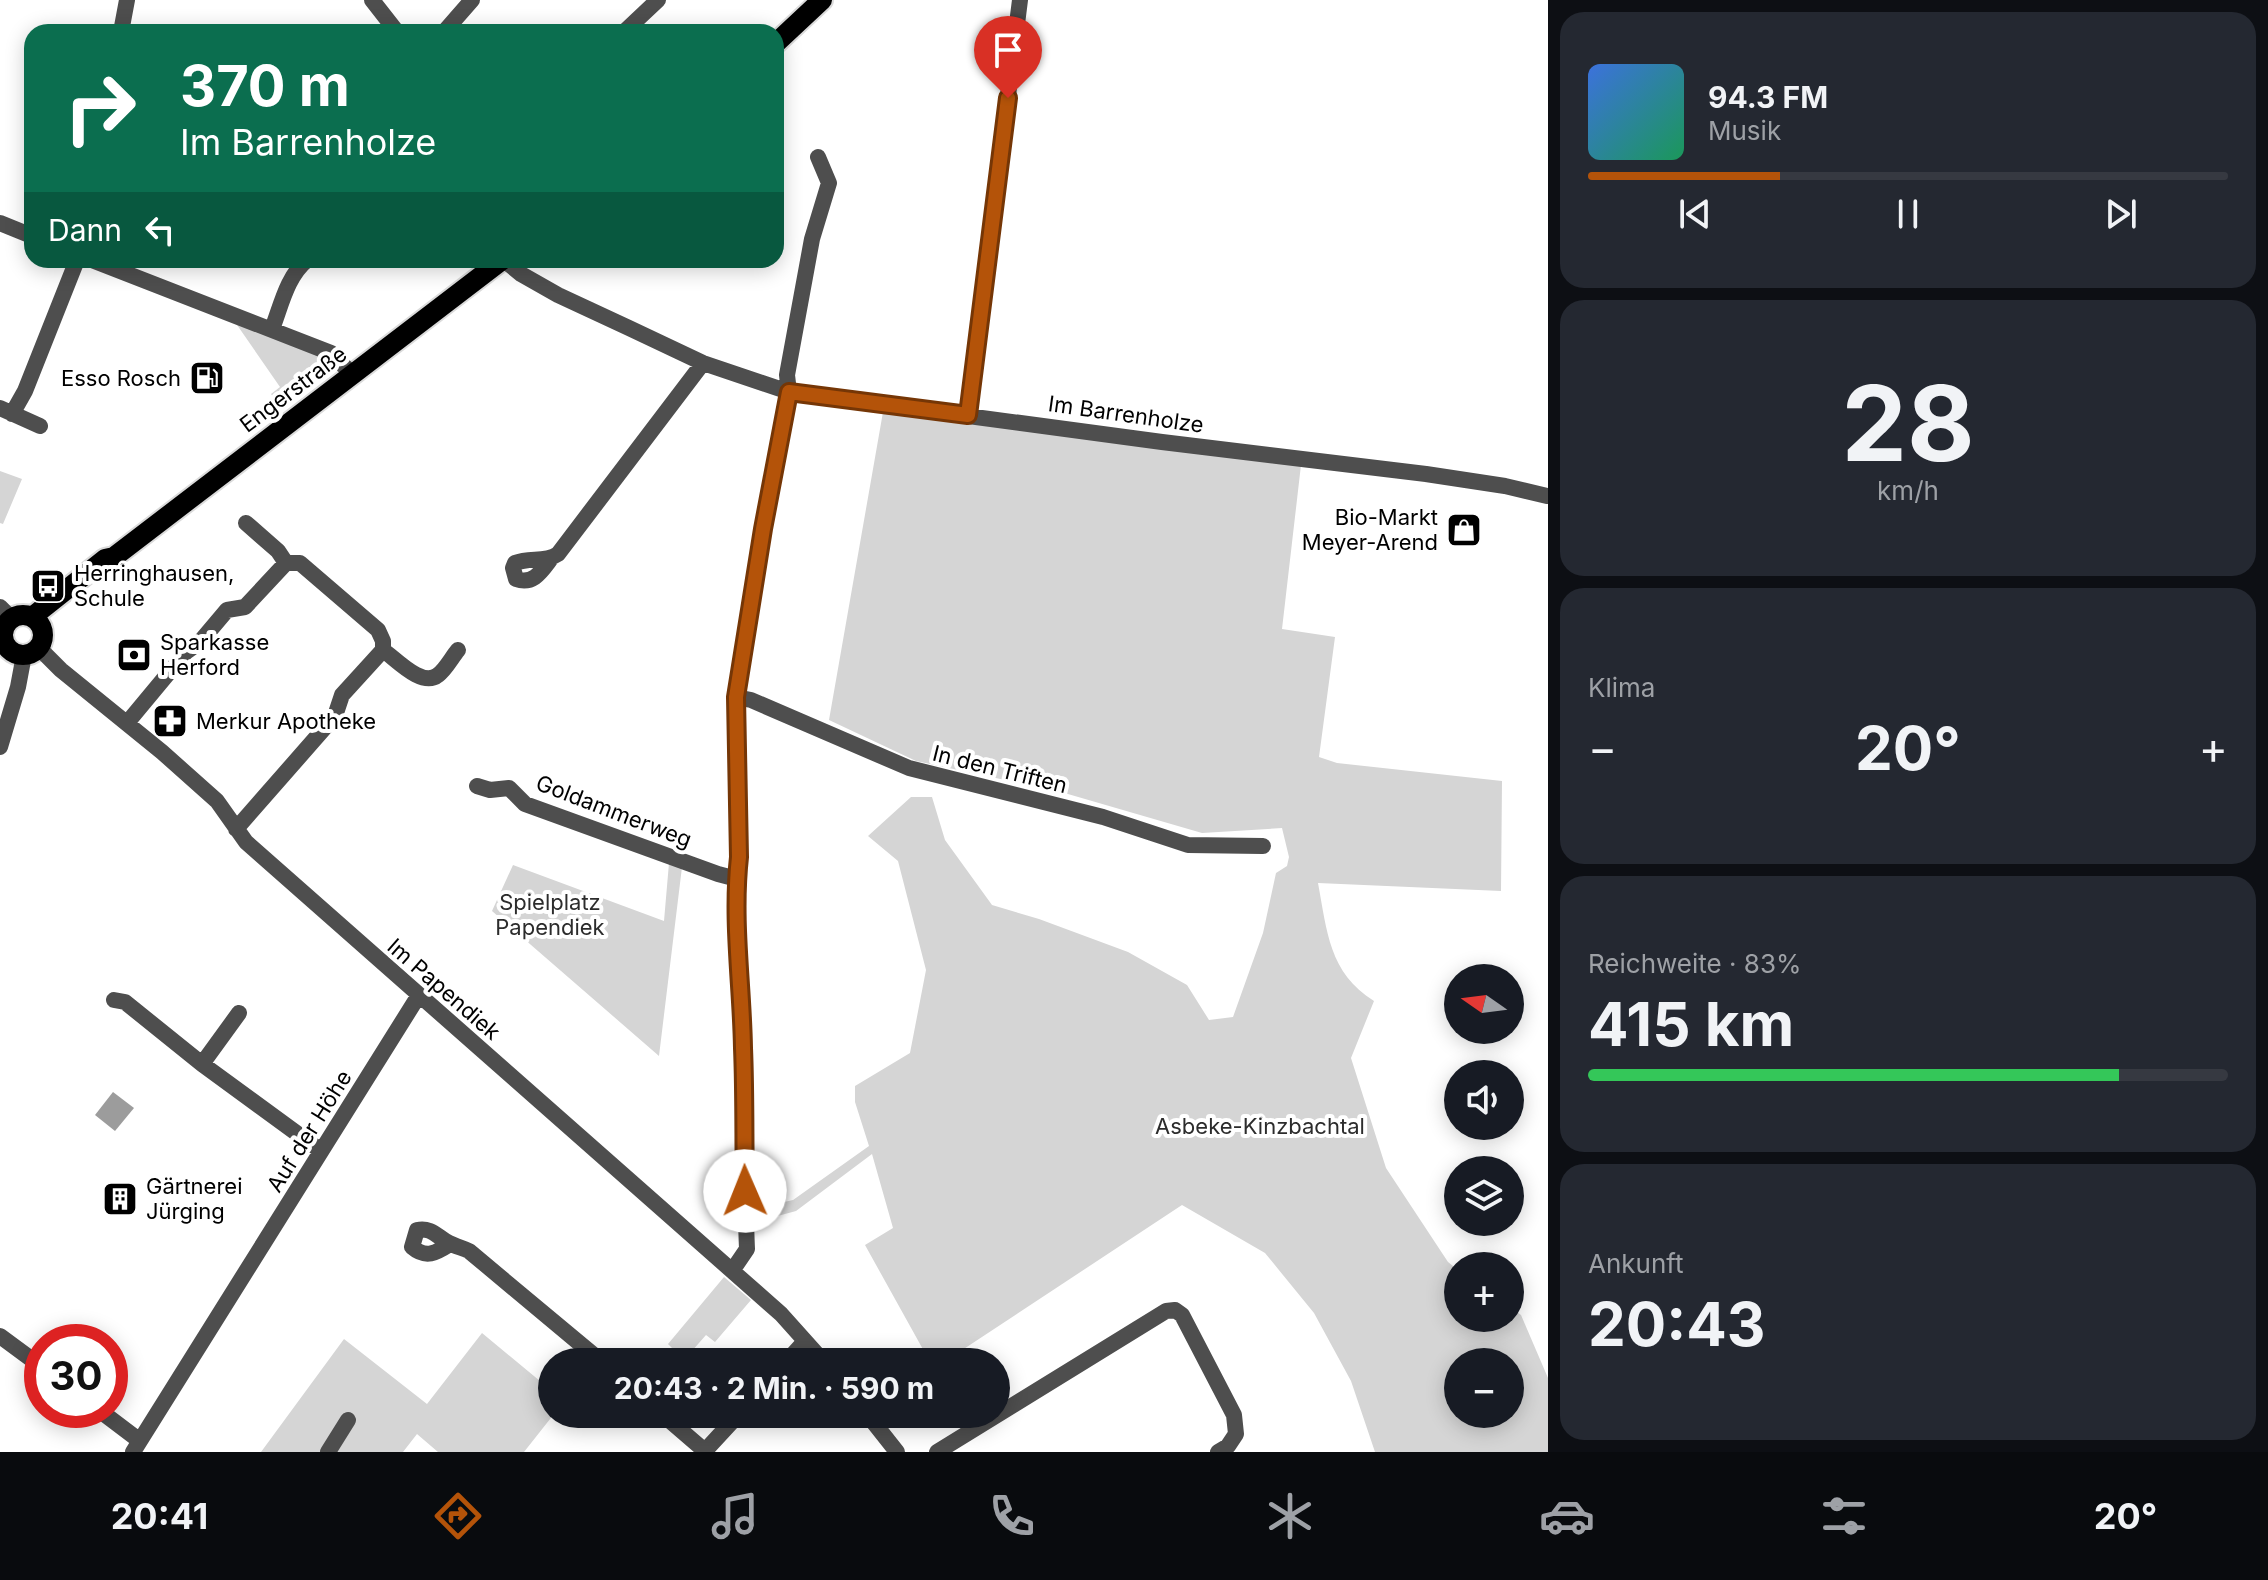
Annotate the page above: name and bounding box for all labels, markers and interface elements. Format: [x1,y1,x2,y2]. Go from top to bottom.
pin [974,16,1042,98]
icon: arrive [986,28,1030,72]
text: 370 m [180,52,350,120]
icon: right [48,56,152,160]
text: 94.3 FM [1708,79,1828,115]
text: Musik [1708,115,1781,146]
text: Im Barrenholze [180,120,436,164]
icon: previous [1673,192,1717,236]
icon: pause [1886,192,1930,236]
icon: next [2099,192,2143,236]
icon: left [138,208,182,252]
text: Dann [48,212,122,248]
street label: Engerstraße [235,341,351,437]
fuel station icon: Esso Rosch [188,359,226,397]
text: 28 [1841,360,1975,486]
place label: Esso Rosch [61,365,181,391]
street label: Im Barrenholze [1047,390,1205,438]
text: km/h [1877,475,1939,506]
place label: Bio-Markt Meyer-Arend [1302,504,1438,555]
shop icon: Bio-Markt Meyer-Arend [1445,511,1483,549]
place label: Herringhausen, Schule [74,560,234,611]
bus stop icon: Herringhausen, Schule [29,567,67,605]
place label: Sparkasse Herford [160,629,269,680]
bank icon: Sparkasse Herford [115,636,153,674]
text: Klima [1588,672,1655,703]
pharmacy icon: Merkur Apotheke [151,702,189,740]
place label: Merkur Apotheke [196,708,376,734]
text: 20° [1855,712,1961,784]
text: − [1588,721,1617,775]
text: + [2199,721,2228,775]
street label: In den Triften [930,740,1070,798]
street label: Goldammerweg [533,769,695,853]
park label: Spielplatz Papendiek [495,889,605,940]
street label: Im Papendiek [382,933,506,1045]
text: Reichweite · 83% [1588,948,1802,979]
north arrow [1444,964,1524,1044]
map controls [1444,964,1524,1428]
text: 415 km [1588,988,1794,1060]
button: sound [1444,1060,1524,1140]
street label: Auf der Höhe [261,1065,357,1197]
park label: Asbeke-Kinzbachtal [1155,1113,1365,1139]
position arrow [703,1149,787,1233]
button: layers [1444,1156,1524,1236]
place label: Gärtnerei Jürging [146,1173,243,1224]
building icon: Gärtnerei Jürging [101,1180,139,1218]
text: Ankunft [1588,1248,1684,1279]
button: + [1444,1252,1524,1332]
text: 20:43 [1588,1288,1766,1360]
speed limit sign: 30 [24,1324,128,1428]
button: − [1444,1348,1524,1428]
text: 20:43 · 2 Min. · 590 m [614,1370,934,1406]
icon: directions [430,1488,486,1544]
icon: music [707,1488,763,1544]
icon: phone [984,1488,1040,1544]
icon: climate [1262,1488,1318,1544]
icon: car [1539,1488,1595,1544]
icon: filters [1816,1488,1872,1544]
text: 20:41 [111,1494,208,1538]
text: 20° [2094,1494,2157,1538]

